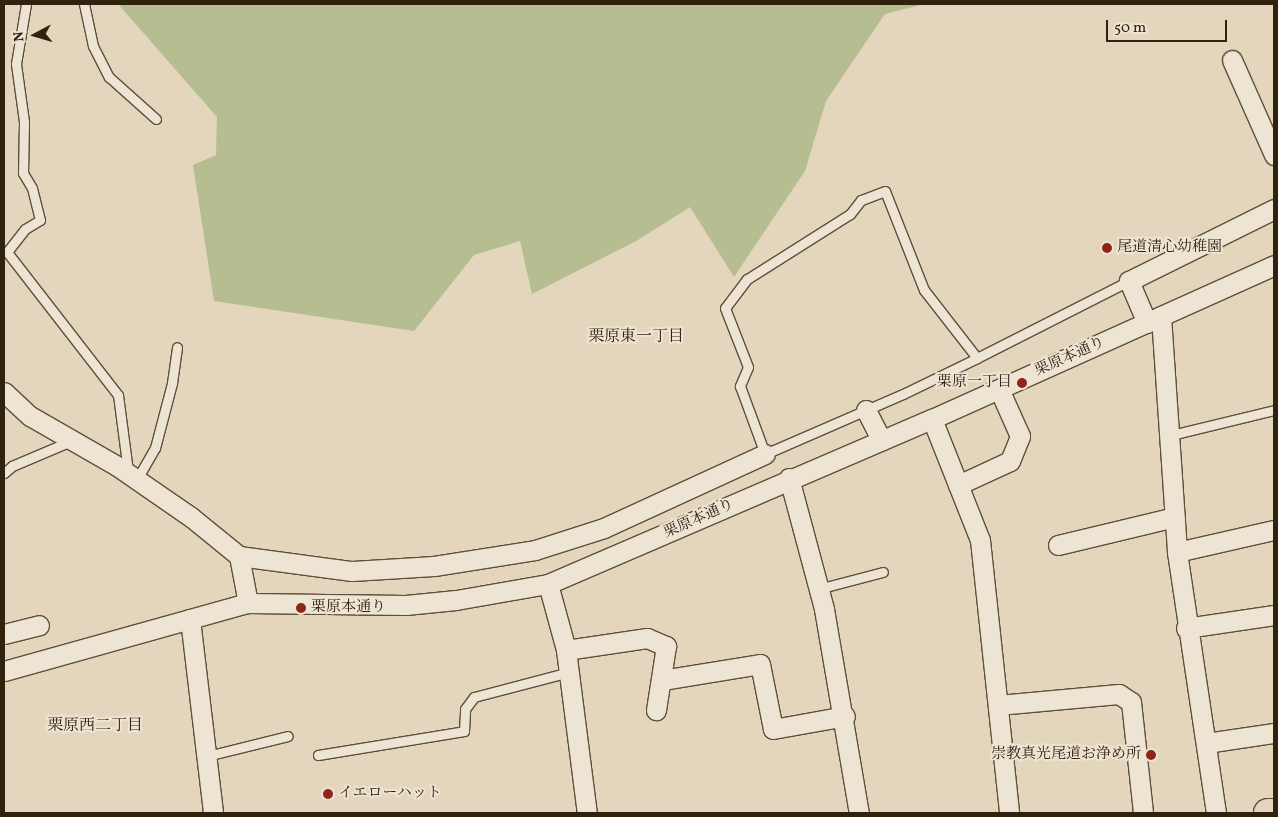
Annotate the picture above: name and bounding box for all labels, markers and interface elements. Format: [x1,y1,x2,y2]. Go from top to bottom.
north arrow [10,10,60,60]
scale bar [1108,10,1229,42]
text: 50 m [1114,18,1146,39]
text: N [10,31,30,43]
place label: 尾道清心幼稚園 [1117,239,1222,257]
marker: 尾道清心幼稚園 [1101,242,1113,254]
district label: 栗原東一丁目 [588,327,684,347]
street label: 栗原本通り [1032,334,1108,380]
place label: 栗原一丁目 [937,374,1012,392]
marker: 栗原一丁目 [1016,377,1028,389]
street label: 栗原本通り [661,496,737,542]
place label: 栗原本通り [311,599,386,617]
marker: 栗原本通り [295,602,307,614]
district label: 栗原西二丁目 [47,716,143,736]
place label: 崇教真光尾道お浄め所 [991,746,1141,764]
marker: 崇教真光尾道お浄め所 [1145,749,1157,761]
place label: イエローハット [338,785,443,803]
marker: イエローハット [322,788,334,800]

